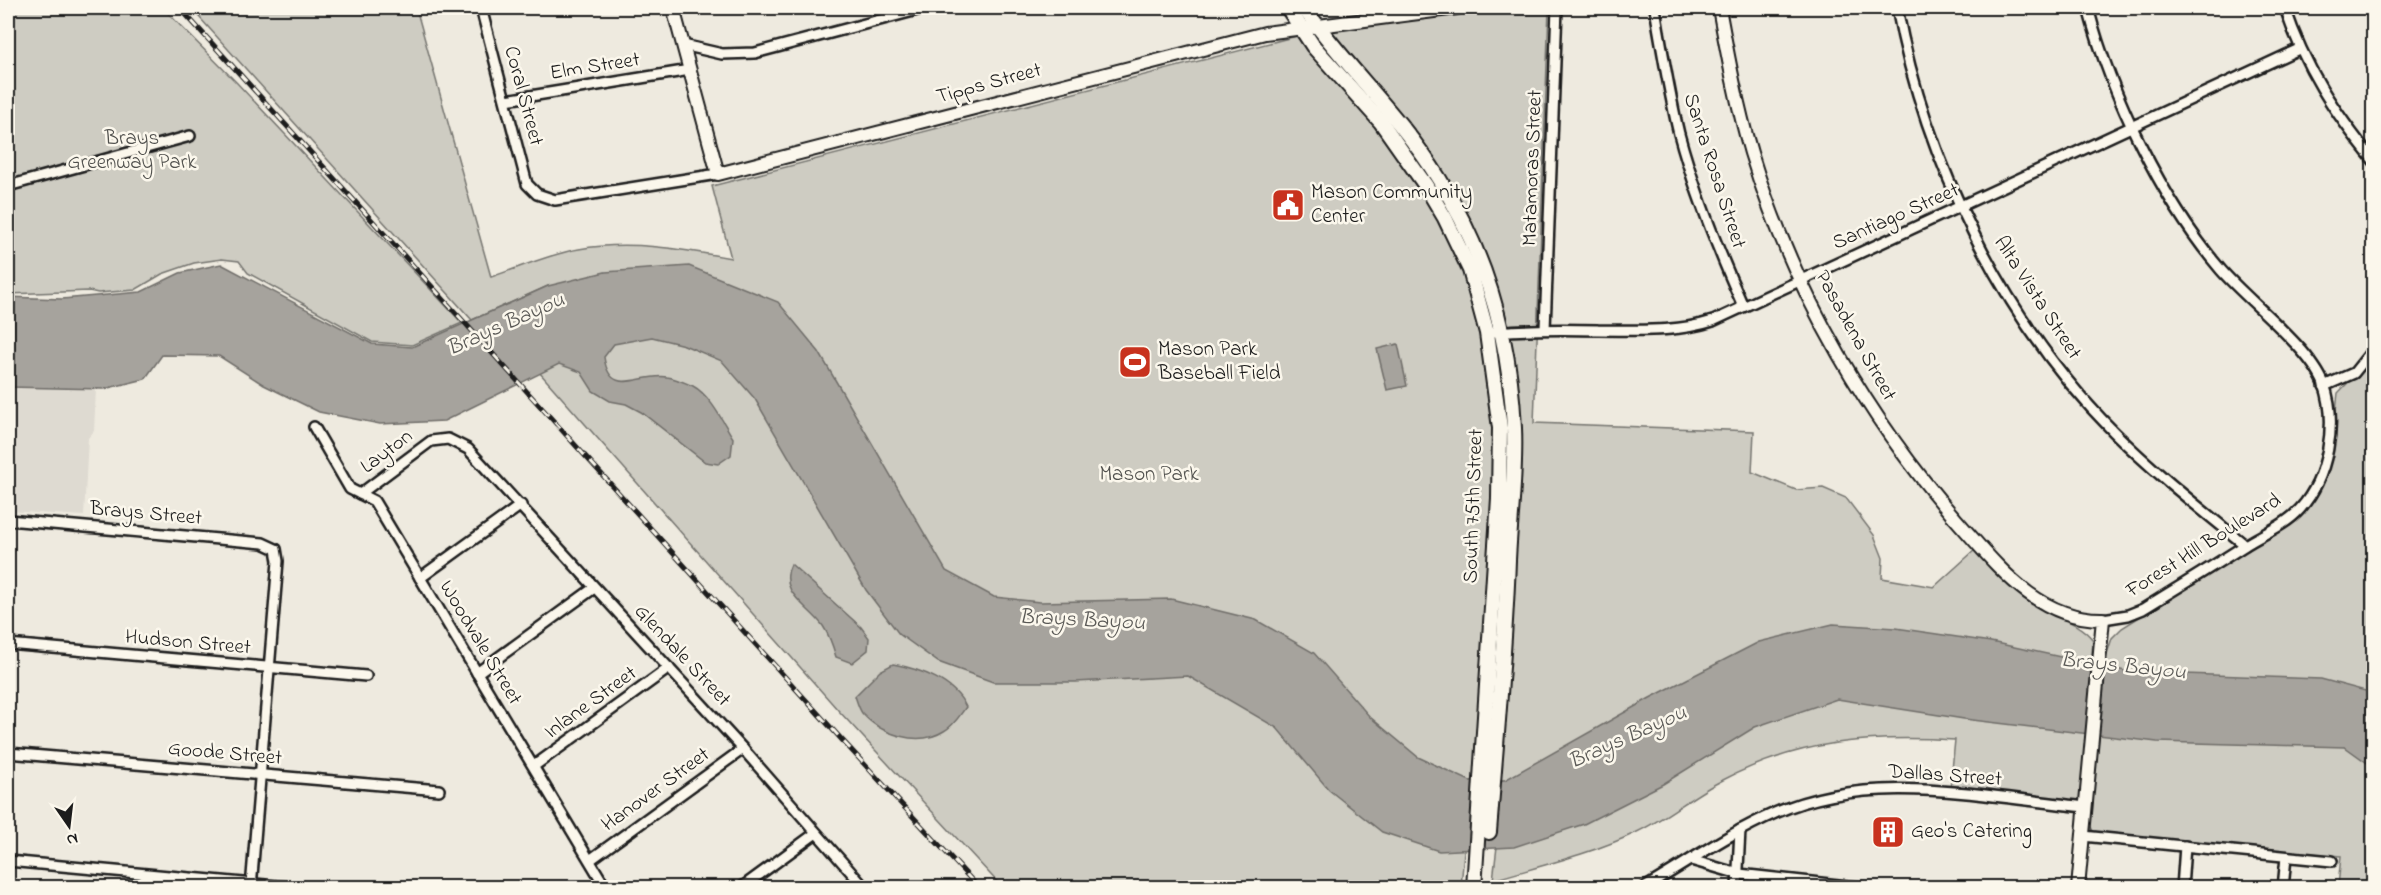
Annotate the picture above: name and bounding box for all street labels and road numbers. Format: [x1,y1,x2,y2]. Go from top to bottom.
street label: Coral Street [495,43,551,149]
street label: Elm Street [548,45,642,89]
street label: Tipps Street [933,56,1045,112]
street label: Matamoras Street [1515,89,1551,247]
street label: Santa Rosa Street [1675,90,1753,252]
street label: Santiago Street [1828,176,1965,260]
street label: Alta Vista Street [1986,230,2088,366]
street label: Pasadena Street [1807,265,1903,407]
street label: Layton [354,422,421,483]
street label: South 75th Street [1456,428,1492,584]
street label: Forest Hill Boulevard [2120,486,2287,606]
street label: Brays Street [87,494,203,536]
street label: Woodvale Street [431,575,529,711]
street label: Glendale Street [626,598,738,714]
street label: Hudson Street [124,623,252,663]
street label: Inlane Street [538,659,644,747]
street label: Goode Street [167,734,283,774]
street label: Hanover Street [596,740,716,840]
street label: Dallas Street [1886,757,2003,795]

